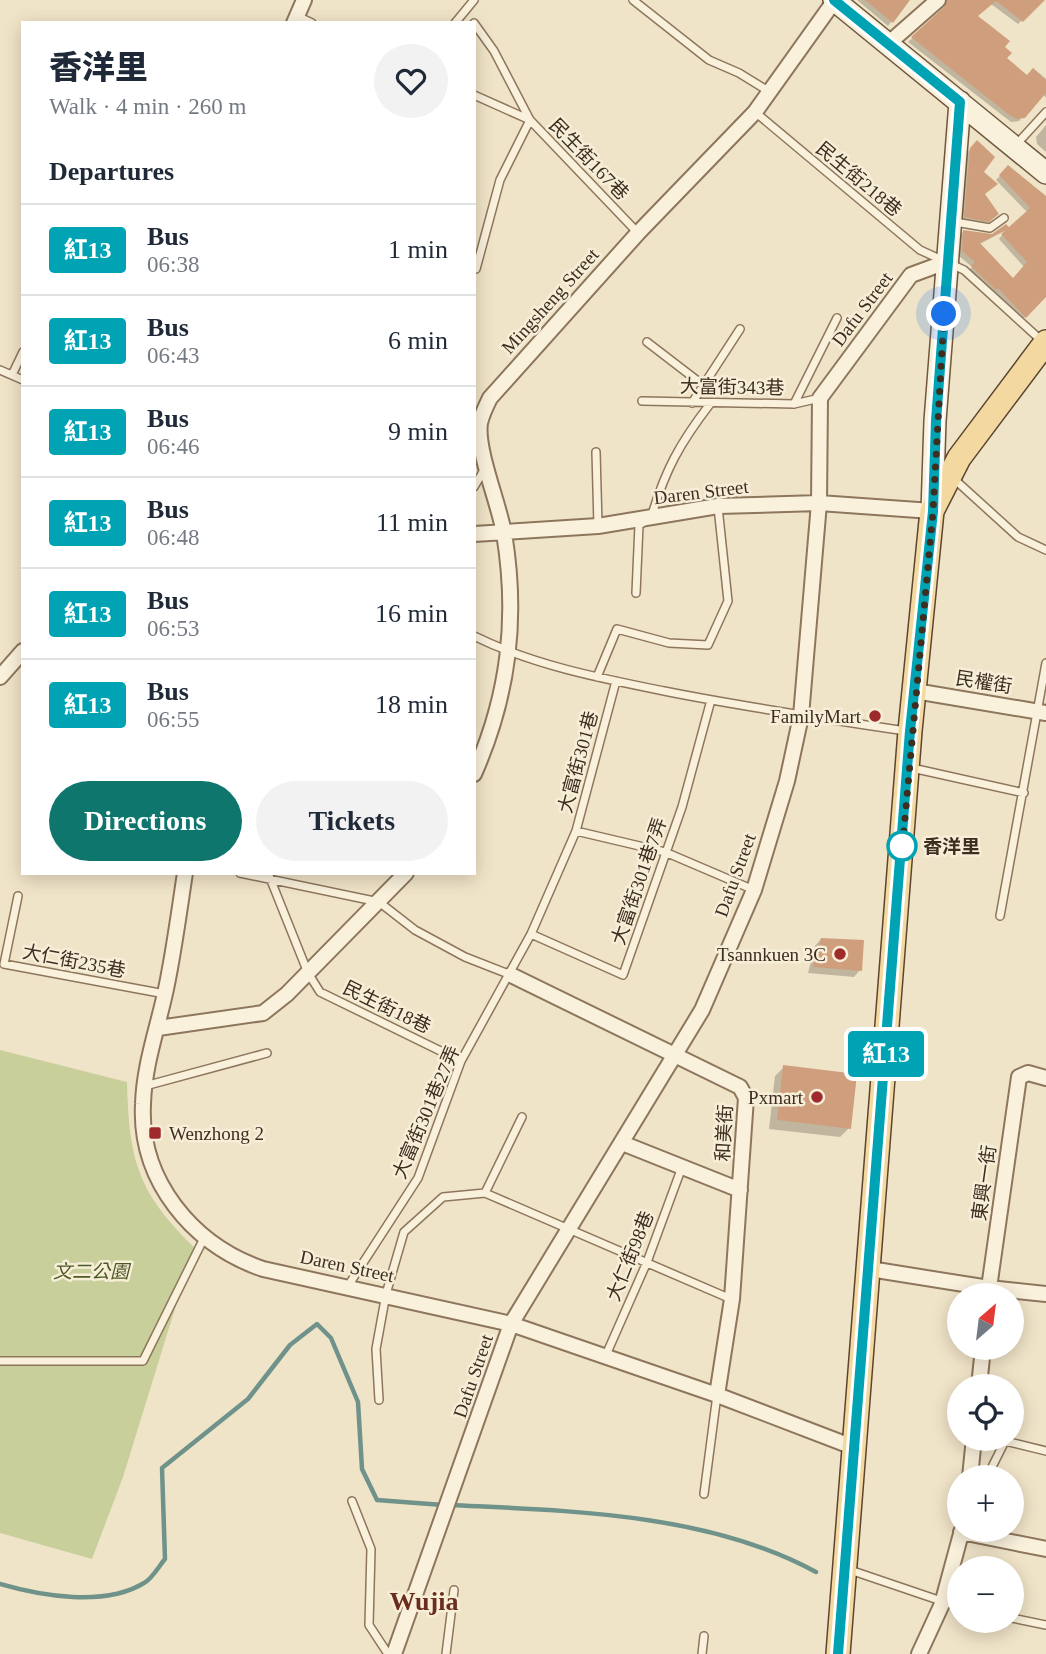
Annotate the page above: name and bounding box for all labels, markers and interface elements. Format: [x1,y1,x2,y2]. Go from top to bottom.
button: heart [374,44,448,118]
text: 香洋里 [49,50,148,86]
text: Walk · 4 min · 260 m [49,94,246,119]
street label: 民生街167巷 [545,114,633,204]
street label: 民生街218巷 [812,137,906,221]
text: Departures [49,157,174,186]
text: Bus [147,222,189,251]
text: 1 min [388,235,448,264]
text: 紅13 [64,237,112,263]
street label: Mingsheng Street [497,243,603,358]
text: 06:38 [147,252,199,277]
street label: Dafu Street [827,267,897,350]
your location [926,296,961,331]
text: Bus [147,313,189,342]
text: 6 min [388,326,448,355]
text: 紅13 [64,328,112,354]
text: 06:43 [147,343,199,368]
street label: 大富街343巷 [680,376,784,398]
text: Bus [147,404,189,433]
text: 9 min [388,417,448,446]
text: 紅13 [64,419,112,445]
text: 06:46 [147,434,199,459]
street label: Daren Street [652,476,750,508]
text: Bus [147,495,189,524]
text: 11 min [376,508,448,537]
text: 紅13 [64,510,112,536]
text: 06:48 [147,525,199,550]
text: Bus [147,586,189,615]
text: 16 min [375,599,448,628]
text: 紅13 [64,601,112,627]
text: 06:53 [147,616,199,641]
street label: 民權街 [954,667,1014,697]
text: Bus [147,677,189,706]
text: 18 min [375,690,448,719]
text: 紅13 [64,692,112,718]
place label: FamilyMart [770,706,862,727]
text: 06:55 [147,707,199,732]
marker: FamilyMart [867,708,883,724]
street label: 大富街301巷 [554,709,602,815]
button: Directions [49,781,242,861]
button: Tickets [256,781,448,861]
street label: 大富街301巷7弄 [607,815,671,947]
street label: Dafu Street [710,830,760,919]
marker: 香洋里 [887,831,917,861]
place label: 香洋里 [923,836,980,857]
street label: 大仁街235巷 [21,941,127,981]
place label: Tsannkuen 3C [717,944,826,965]
marker: Tsannkuen 3C [832,946,848,962]
street label: 民生街18巷 [340,977,434,1037]
line badge: 紅13 [846,1031,926,1077]
text: 紅13 [862,1041,910,1067]
street label: 大富街301巷27弄 [388,1042,464,1182]
place label: Pxmart [748,1087,804,1108]
marker: Pxmart [809,1089,825,1105]
street label: 和美街 [712,1104,736,1162]
place label: Wenzhong 2 [169,1123,264,1144]
marker: Wenzhong 2 [147,1125,163,1141]
street label: 東興一街 [968,1144,1000,1222]
street label: 大仁街98巷 [602,1208,658,1304]
street label: Daren Street [298,1246,397,1286]
park label: 文二公園 [53,1261,132,1282]
north arrow [947,1283,1024,1360]
map controls [947,1283,1024,1633]
street label: Dafu Street [449,1331,497,1421]
button: locate [947,1374,1024,1451]
button: + [947,1465,1024,1542]
button: − [947,1556,1024,1633]
district label: Wujia [390,1587,458,1616]

